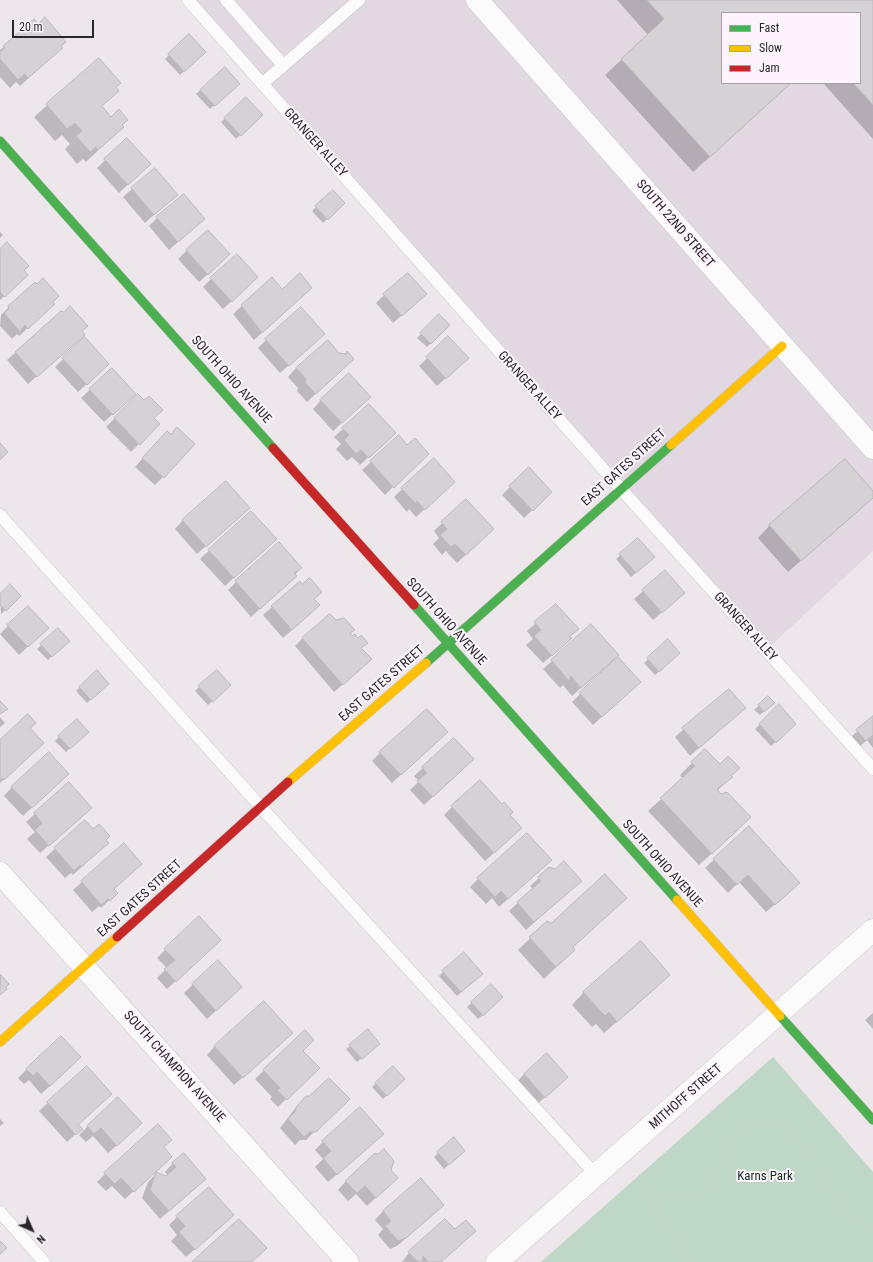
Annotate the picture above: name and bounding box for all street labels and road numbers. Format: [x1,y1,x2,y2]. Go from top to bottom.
street label: GRANGER ALLEY [280,105,350,181]
street label: SOUTH 22ND STREET [633,177,717,271]
street label: SOUTH OHIO AVENUE [188,333,274,427]
street label: GRANGER ALLEY [494,348,564,424]
street label: EAST GATES STREET [579,426,669,510]
street label: SOUTH OHIO AVENUE [403,575,489,669]
street label: GRANGER ALLEY [710,589,780,665]
street label: EAST GATES STREET [336,643,428,725]
street label: SOUTH OHIO AVENUE [619,817,705,911]
street label: EAST GATES STREET [95,857,185,941]
street label: SOUTH CHAMPION AVENUE [120,1008,228,1126]
street label: MITHOFF STREET [646,1061,726,1133]

